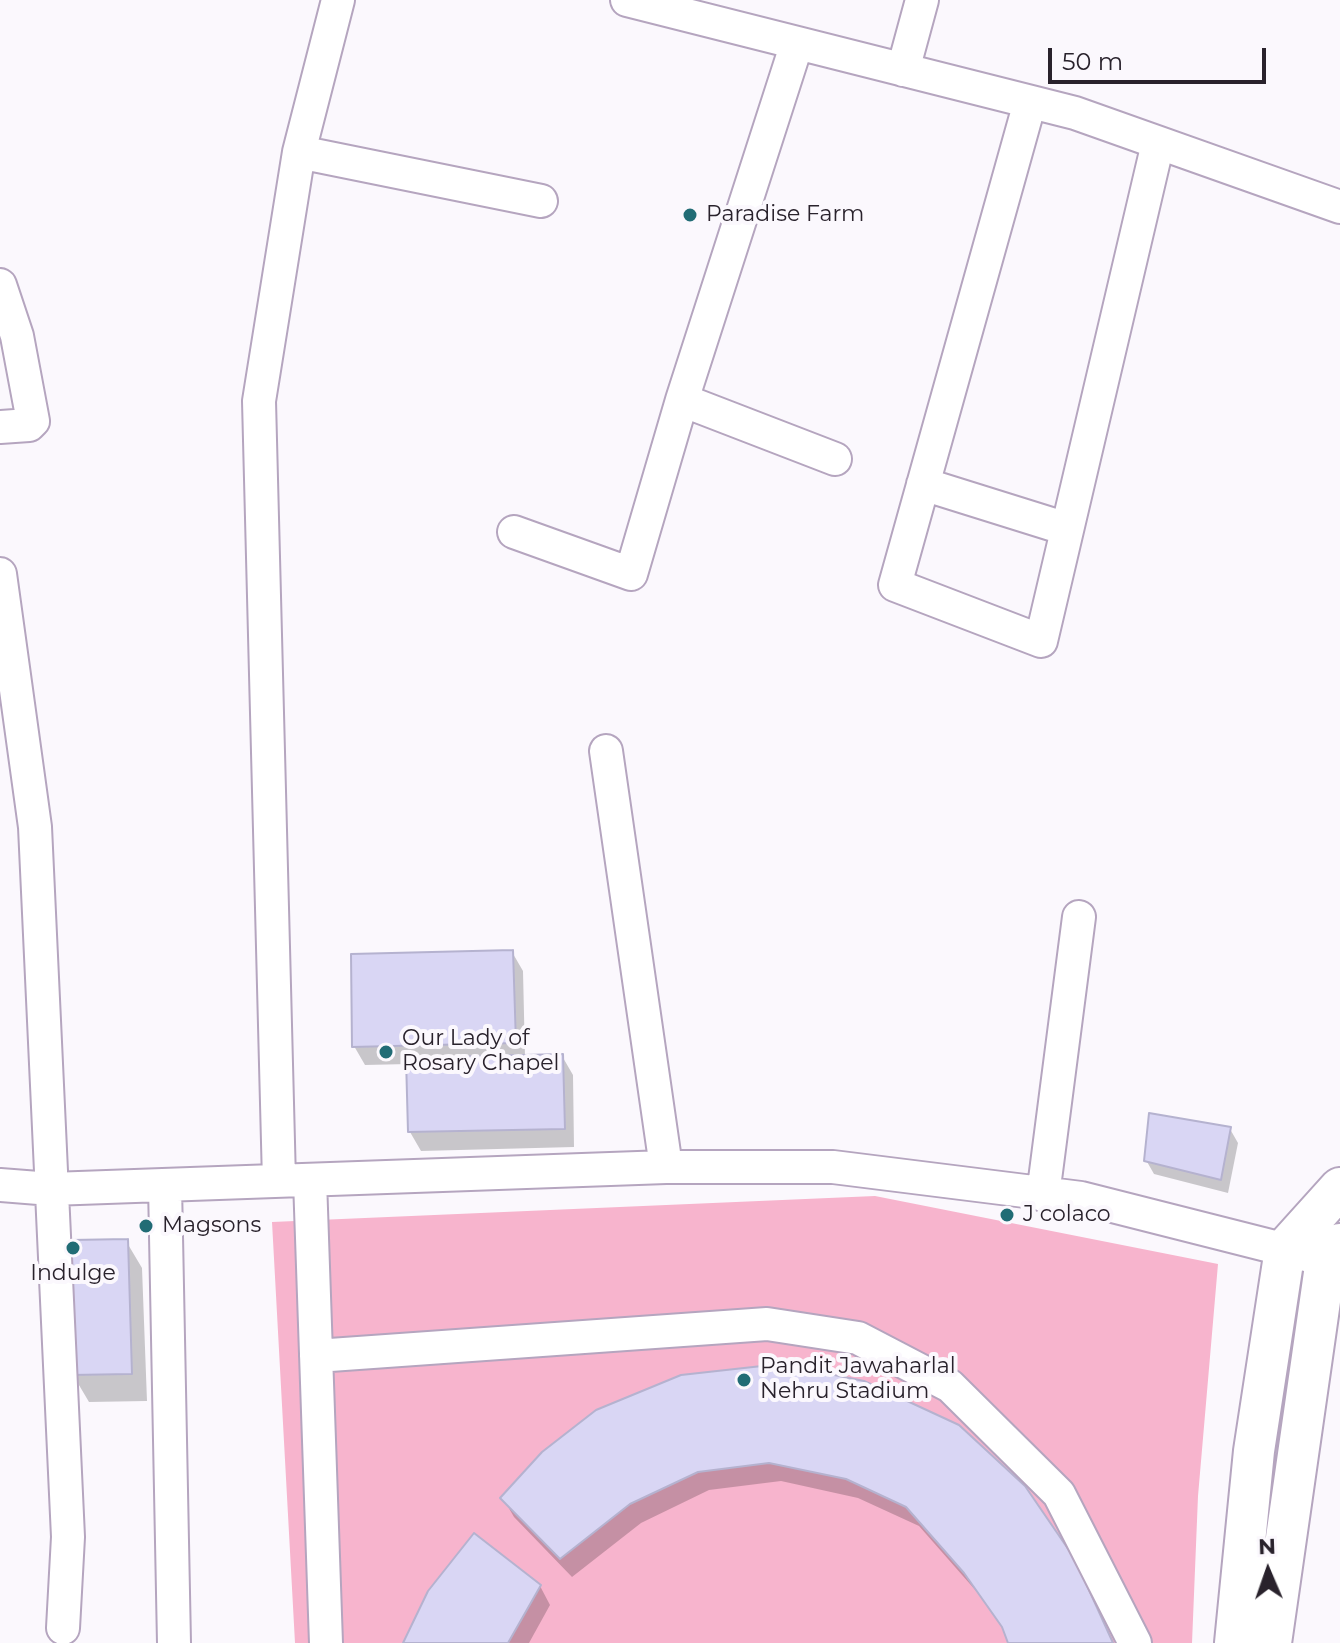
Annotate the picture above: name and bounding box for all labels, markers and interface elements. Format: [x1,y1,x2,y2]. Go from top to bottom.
scale bar [1052,32,1270,82]
text: 50 m [1062,47,1123,76]
place label: Paradise Farm [706,202,864,228]
marker: Paradise Farm [681,206,699,224]
place label: Our Lady of Rosary Chapel [402,1026,559,1078]
marker: Our Lady of Rosary Chapel [377,1043,395,1061]
place label: J colaco [1023,1202,1111,1228]
marker: J colaco [998,1206,1016,1224]
place label: Magsons [162,1213,261,1239]
marker: Magsons [137,1217,155,1235]
marker: Indulge [64,1239,82,1257]
place label: Indulge [30,1261,116,1287]
place label: Pandit Jawaharlal Nehru Stadium [760,1354,956,1406]
marker: Pandit Jawaharlal Nehru Stadium [735,1371,753,1389]
north arrow [1228,1531,1308,1611]
text: N [1258,1533,1277,1560]

